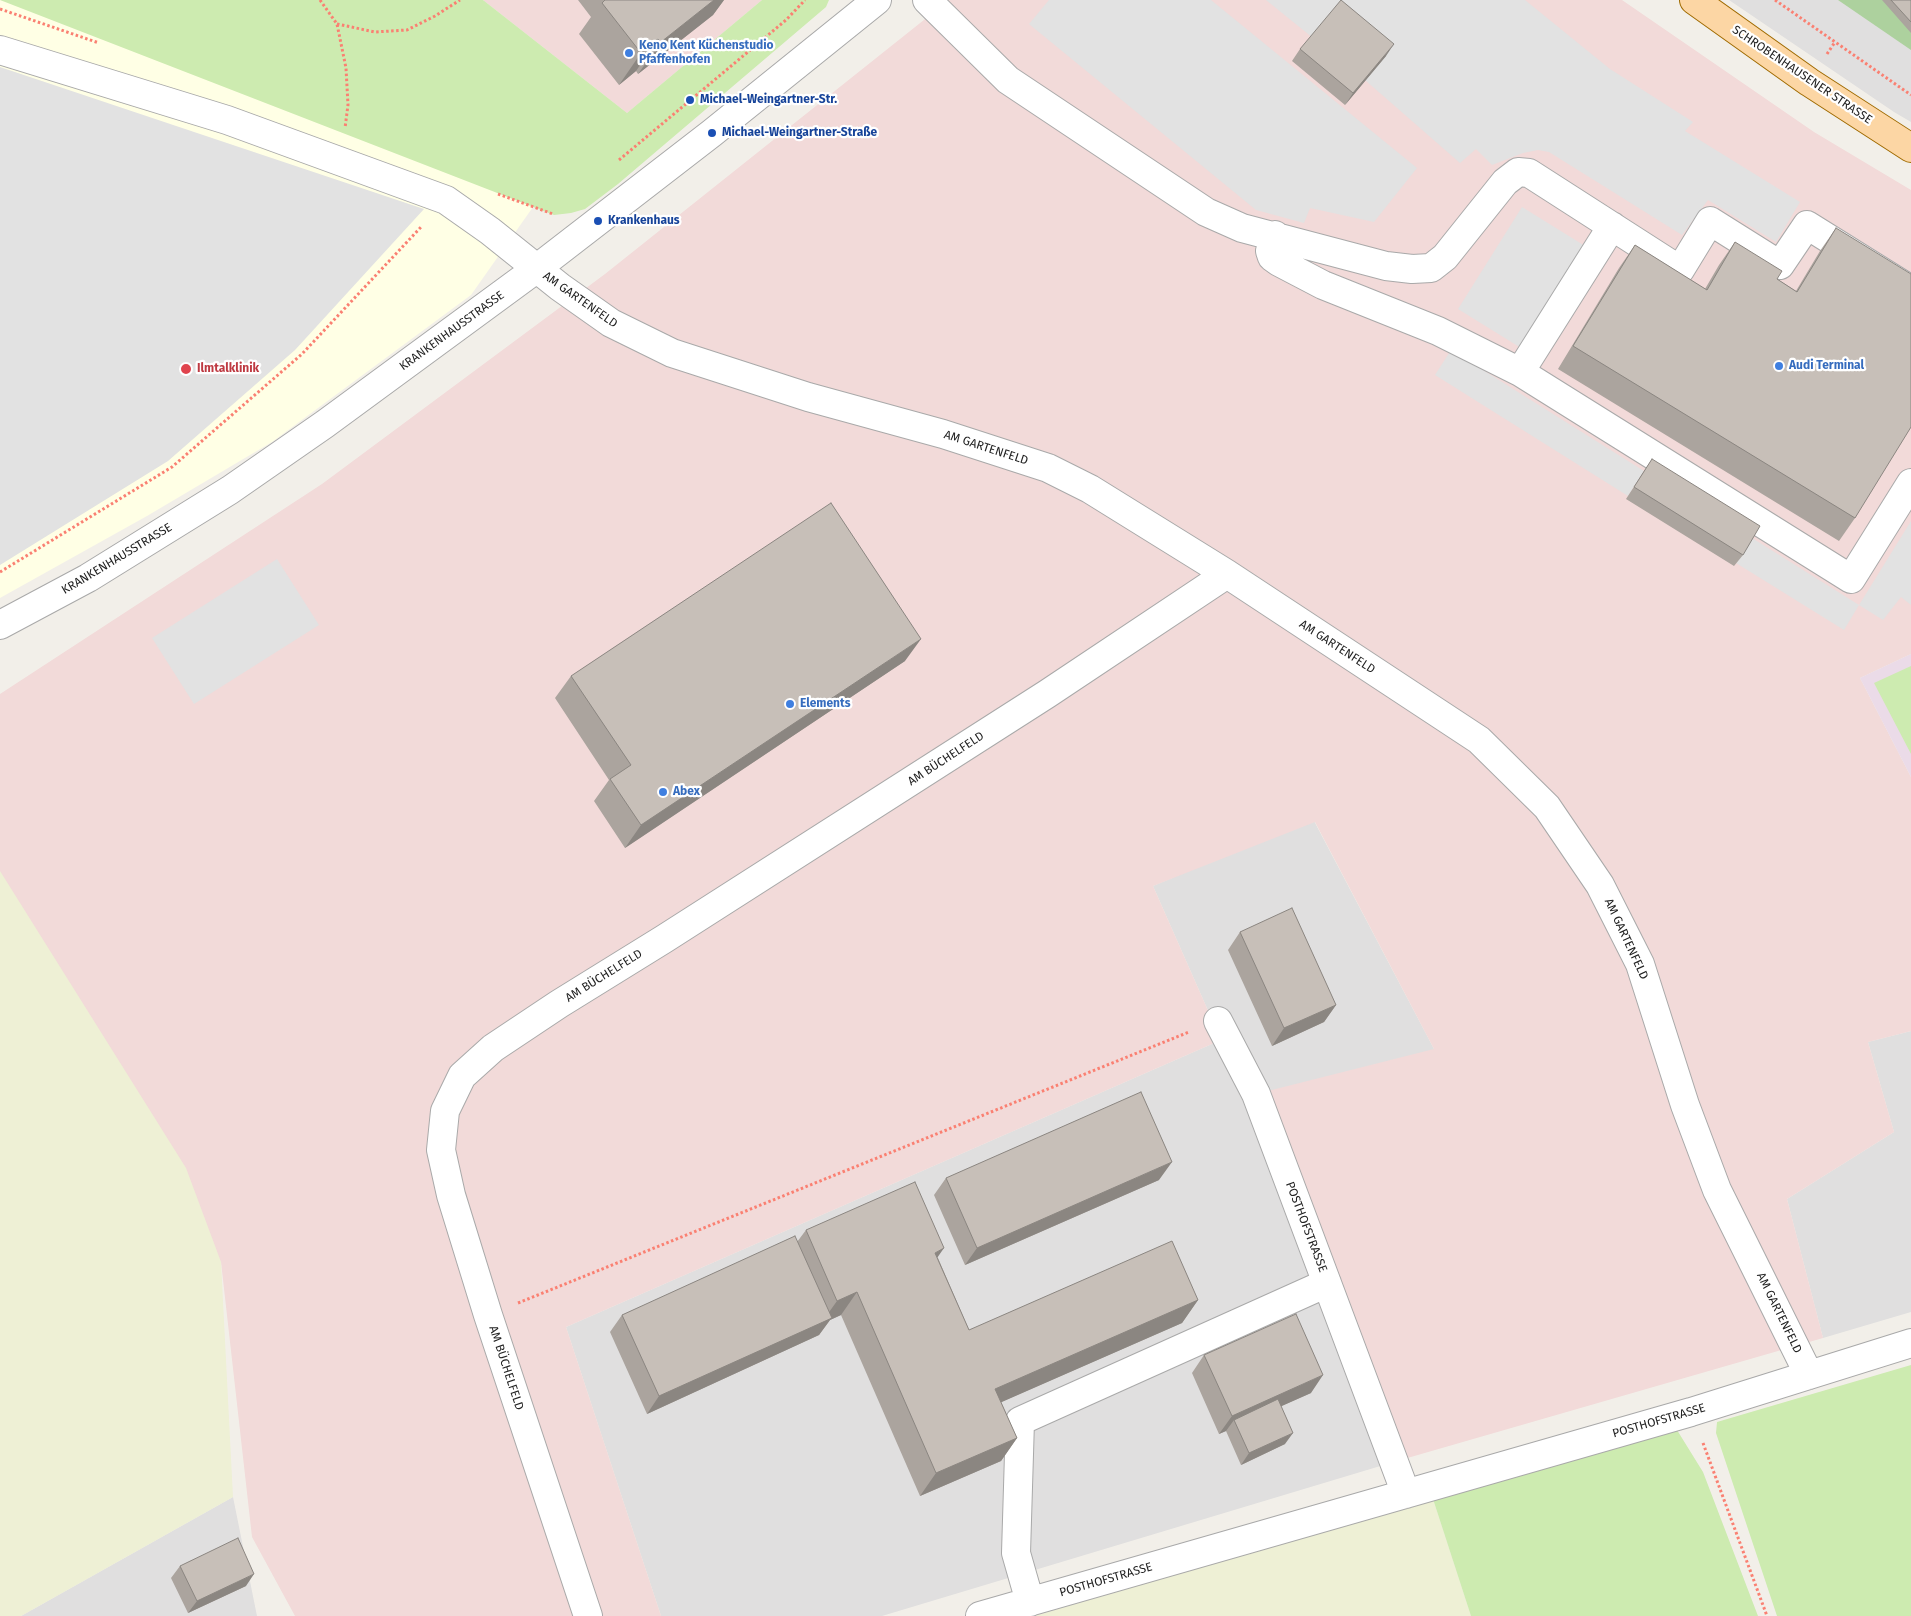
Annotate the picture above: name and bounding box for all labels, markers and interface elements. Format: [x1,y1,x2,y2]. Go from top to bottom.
street label: SCHROBENHAUSENER STRASSE [1729,23,1875,127]
place label: Keno Kent Küchenstudio Pfaffenhofen [639,39,774,67]
marker: Keno Kent Küchenstudio Pfaffenhofen [623,47,635,59]
place label: Michael-Weingartner-Str. [700,93,837,107]
marker: Michael-Weingartner-Str. [684,94,696,106]
place label: Michael-Weingartner-Straße [722,126,877,140]
marker: Michael-Weingartner-Straße [706,127,718,139]
place label: Krankenhaus [608,214,680,228]
marker: Krankenhaus [592,215,604,227]
street label: AM GARTENFELD [540,269,620,331]
street label: KRANKENHAUSSTRASSE [397,288,507,374]
place label: Audi Terminal [1789,359,1864,373]
marker: Audi Terminal [1773,360,1785,372]
marker: Ilmtalklinik [179,362,193,376]
place label: Ilmtalklinik [197,362,259,376]
street label: AM GARTENFELD [942,428,1030,468]
street label: KRANKENHAUSSTRASSE [59,520,175,598]
street label: AM GARTENFELD [1296,617,1378,677]
place label: Elements [800,697,850,711]
marker: Elements [784,698,796,710]
street label: AM BÜCHELFELD [905,729,987,789]
place label: Abex [673,785,700,799]
marker: Abex [657,786,669,798]
street label: AM GARTENFELD [1601,896,1651,982]
street label: AM BÜCHELFELD [563,947,645,1005]
street label: POSTHOFSTRASSE [1282,1180,1330,1274]
street label: AM GARTENFELD [1753,1270,1805,1356]
street label: AM BÜCHELFELD [486,1324,526,1412]
street label: POSTHOFSTRASSE [1611,1401,1707,1441]
street label: POSTHOFSTRASSE [1058,1560,1154,1600]

